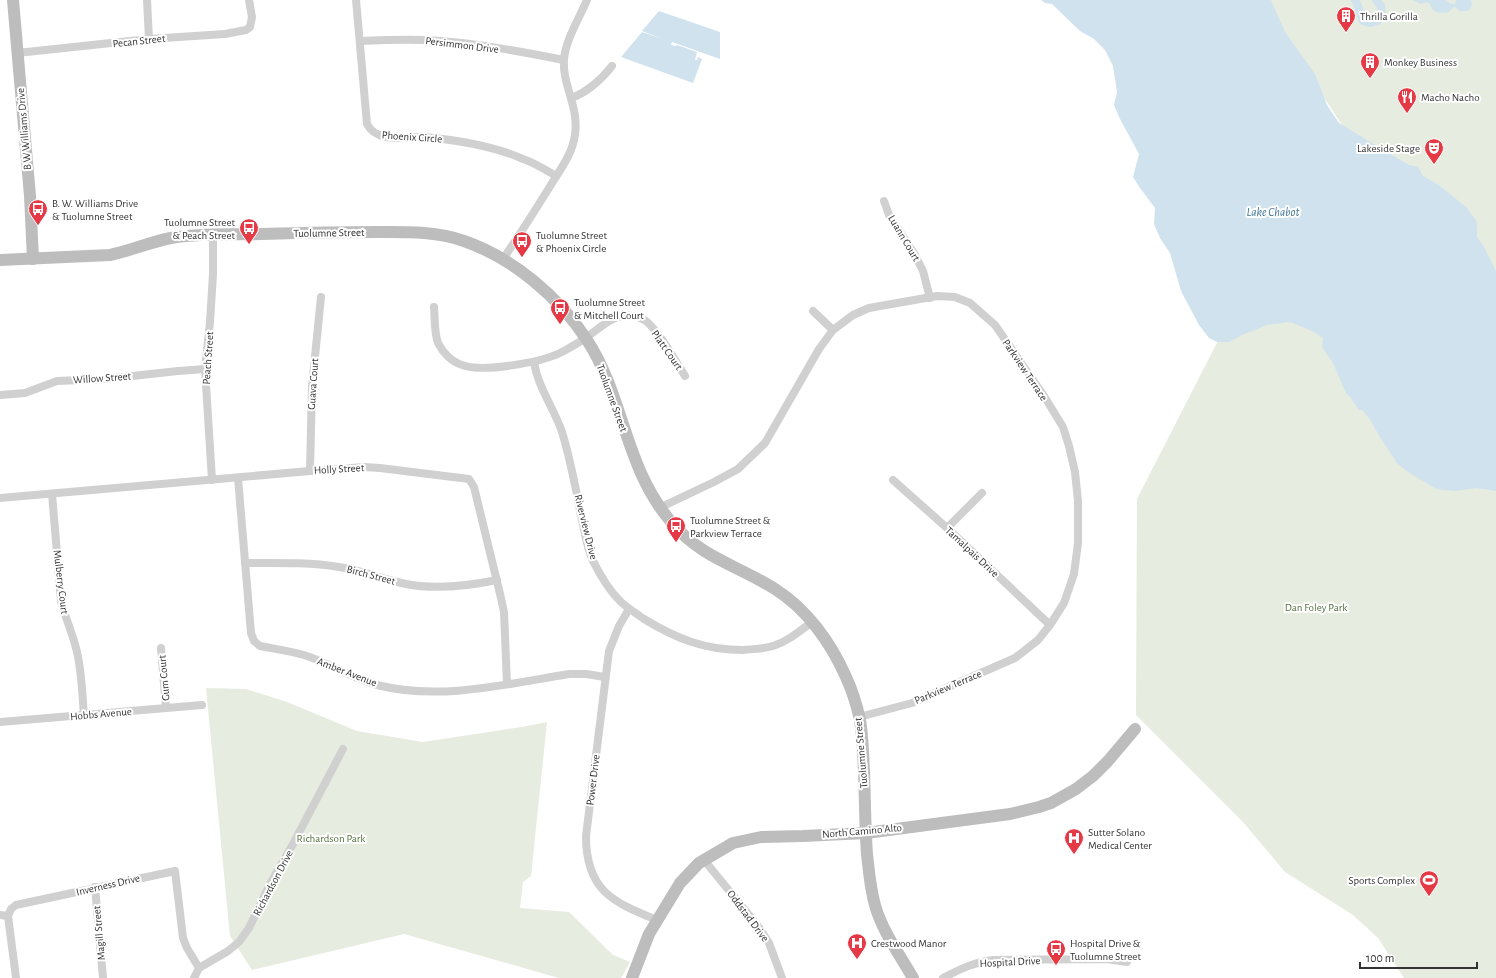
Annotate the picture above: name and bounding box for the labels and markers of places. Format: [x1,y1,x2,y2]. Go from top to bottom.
building icon: Thrilla Gorilla [1335,5,1357,33]
place label: Thrilla Gorilla [1360,11,1418,22]
building icon: Monkey Business [1359,51,1381,79]
place label: Monkey Business [1384,57,1457,68]
restaurant icon: Macho Nacho [1396,86,1418,114]
place label: Macho Nacho [1421,92,1480,103]
theatre icon: Lakeside Stage [1423,137,1445,165]
place label: Lakeside Stage [1357,143,1420,154]
bus stop icon: B. W. Williams Drive & Tuolumne Street [27,198,49,226]
place label: B. W. Williams Drive & Tuolumne Street [52,198,138,222]
place label: Tuolumne Street & Peach Street [164,217,235,241]
bus stop icon: Tuolumne Street & Peach Street [238,217,260,245]
bus stop icon: Tuolumne Street & Phoenix Circle [511,230,533,258]
place label: Tuolumne Street & Phoenix Circle [536,230,607,254]
bus stop icon: Tuolumne Street & Mitchell Court [549,297,571,325]
place label: Tuolumne Street & Mitchell Court [574,297,645,321]
bus stop icon: Tuolumne Street & Parkview Terrace [665,515,687,543]
place label: Tuolumne Street & Parkview Terrace [690,515,771,539]
hospital icon: Sutter Solano Medical Center [1063,827,1085,855]
place label: Sutter Solano Medical Center [1088,827,1152,851]
sports icon: Sports Complex [1418,869,1440,897]
place label: Sports Complex [1348,875,1415,886]
hospital icon: Crestwood Manor [846,932,868,960]
place label: Crestwood Manor [871,938,947,949]
bus stop icon: Hospital Drive & Tuolumne Street [1045,938,1067,966]
place label: Hospital Drive & Tuolumne Street [1070,938,1141,962]

